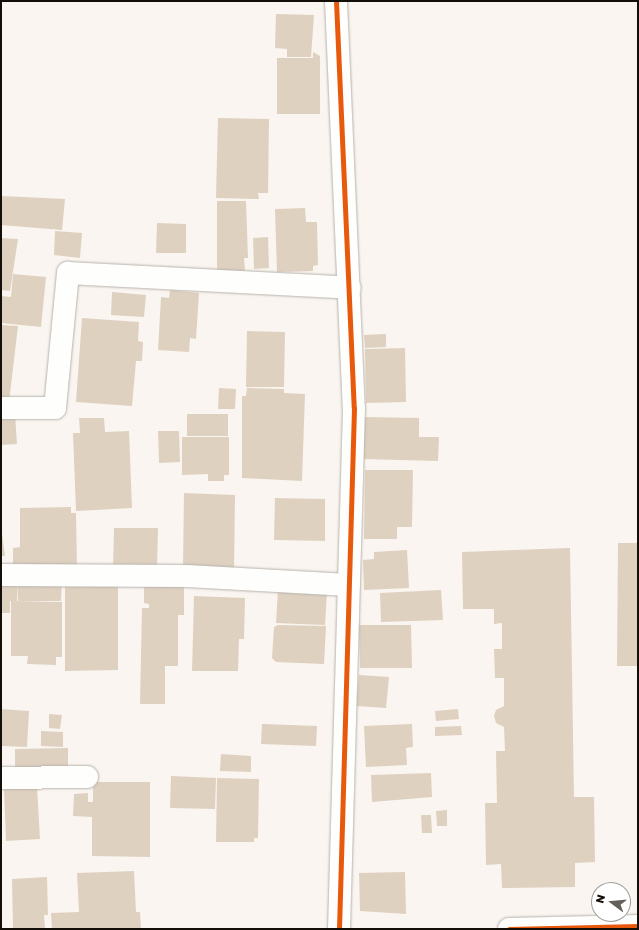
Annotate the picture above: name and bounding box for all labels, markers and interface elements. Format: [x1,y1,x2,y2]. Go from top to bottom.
north arrow [591,882,631,922]
text: N [593,893,607,905]

